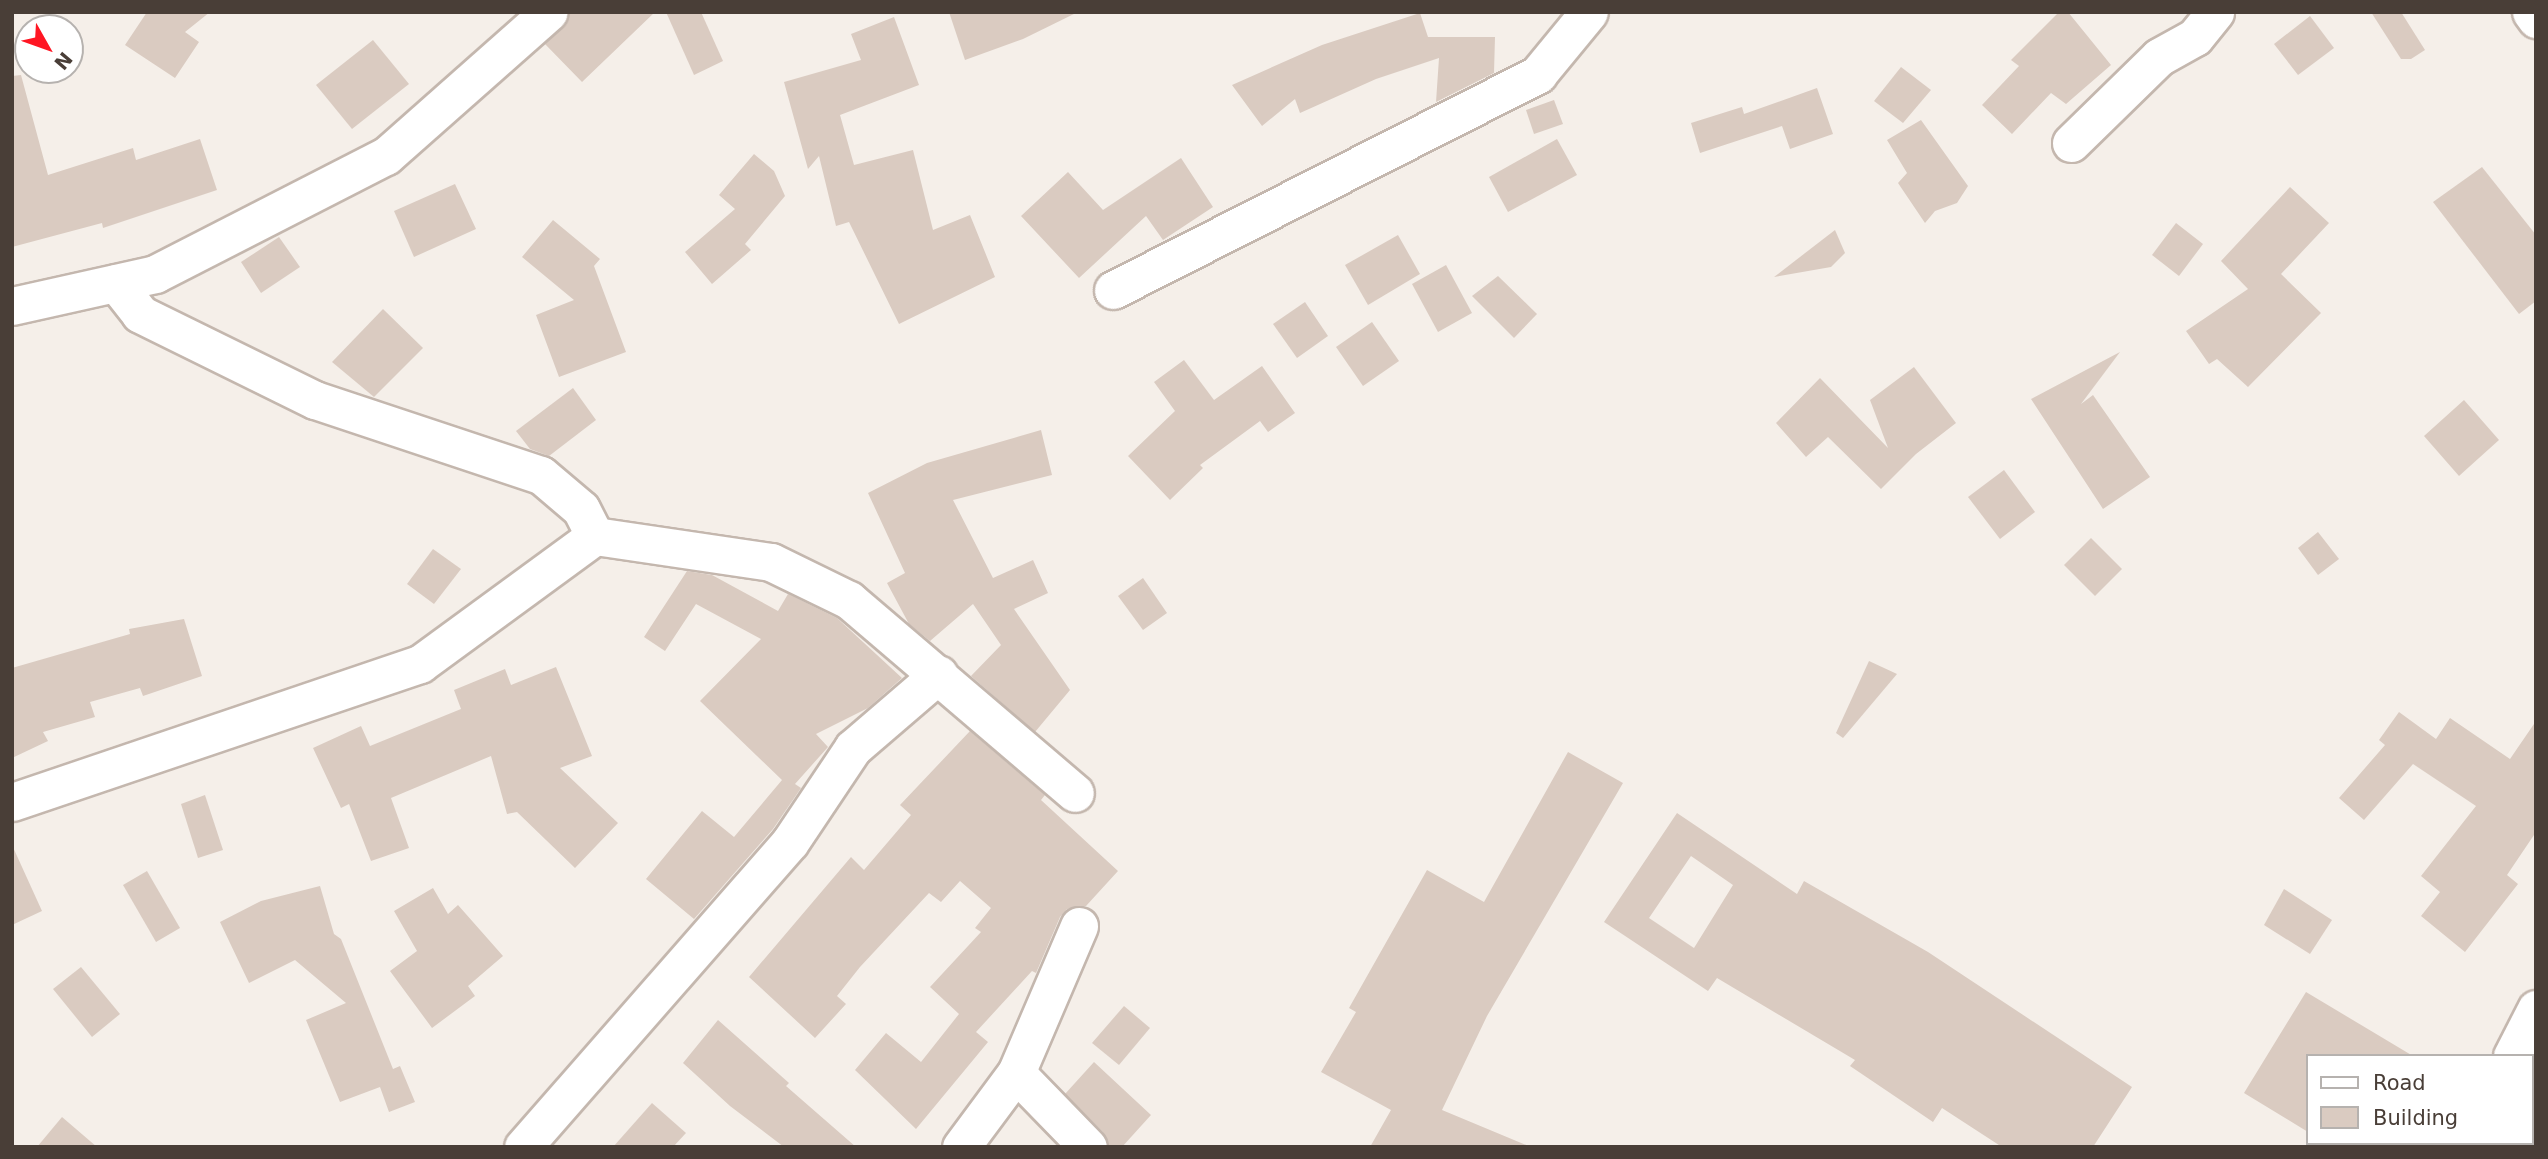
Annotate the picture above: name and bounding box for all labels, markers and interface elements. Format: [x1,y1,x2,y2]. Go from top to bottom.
north arrow [14,14,84,84]
text: N [50,48,77,74]
legend [2306,1054,2534,1145]
text: Road [2373,1071,2426,1095]
text: Building [2373,1106,2458,1130]

